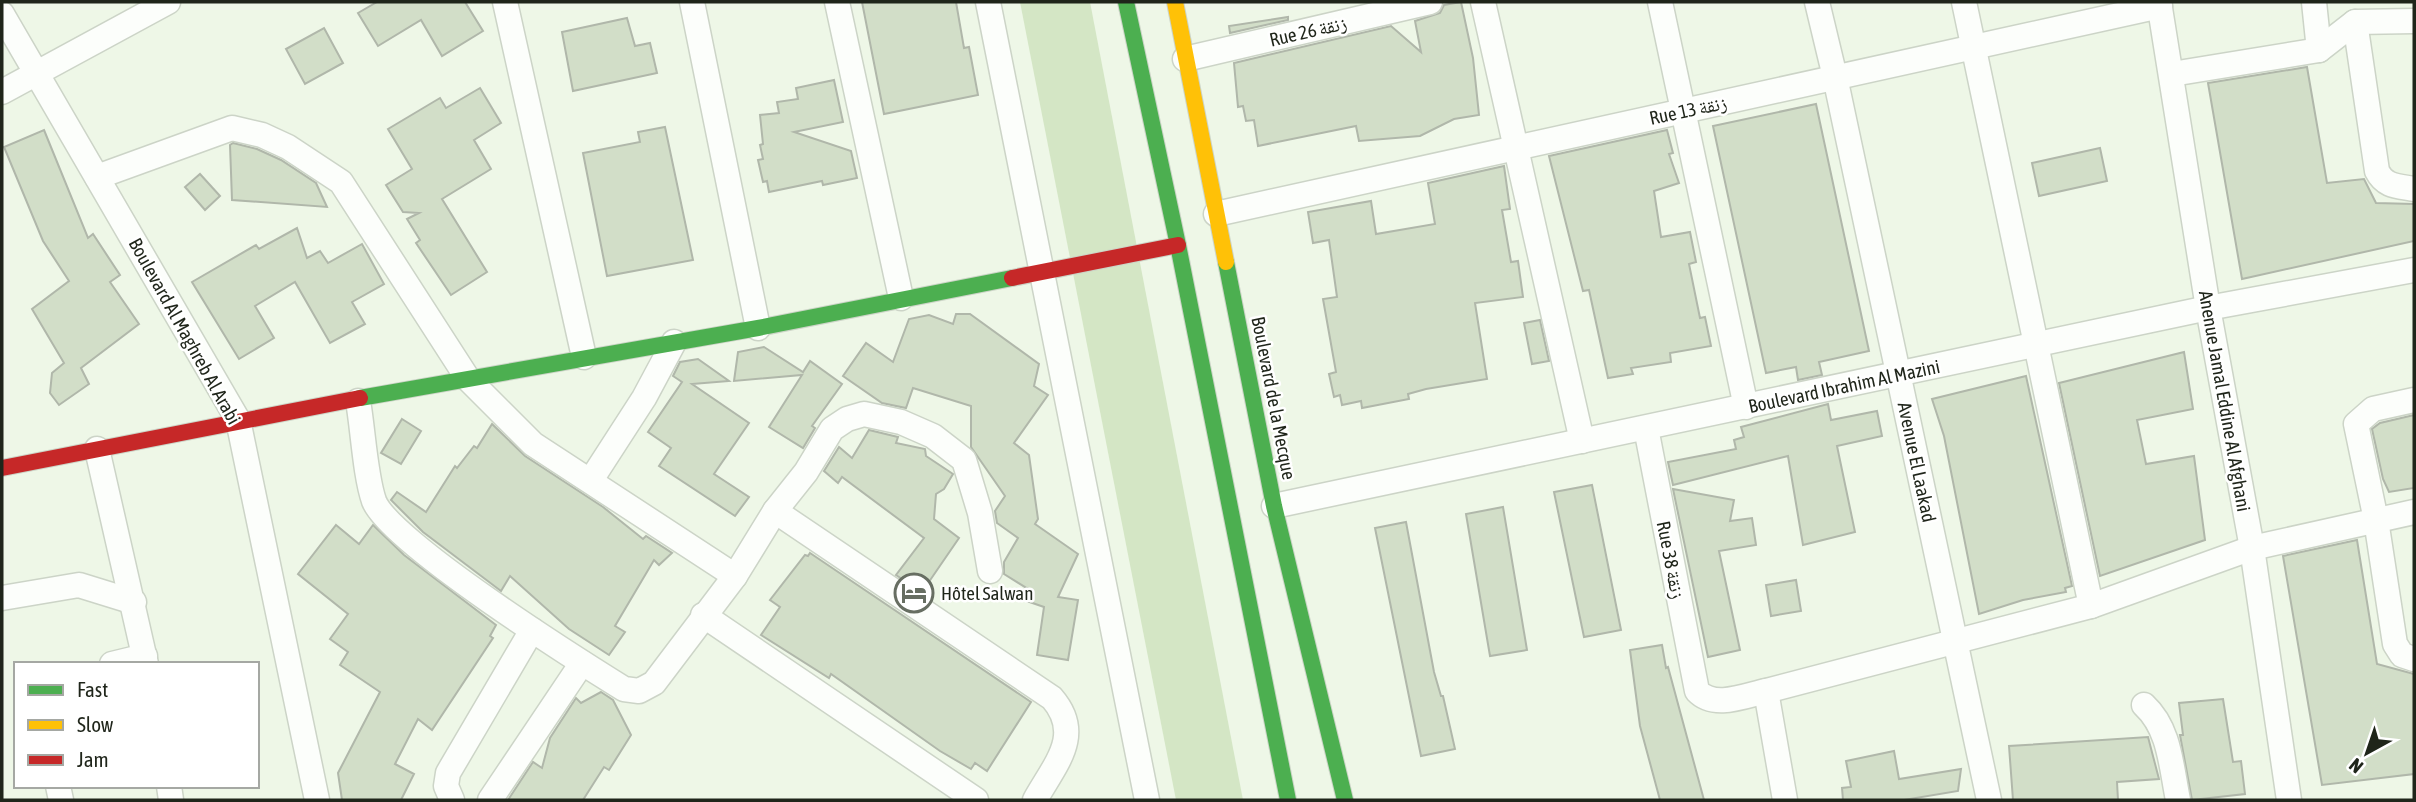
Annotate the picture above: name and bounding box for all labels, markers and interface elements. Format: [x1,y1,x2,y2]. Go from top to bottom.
street label: Rue 26 زنقة [1267,11,1349,52]
street label: Rue 13 زنقة [1647,91,1729,130]
street label: Boulevard Al Maghreb Al Arabi [125,234,245,428]
street label: Anenue Jamal Eddine Al Afghani [2195,289,2255,513]
street label: Boulevard de la Mecque [1247,314,1301,482]
street label: Boulevard Ibrahim Al Mazini [1746,355,1942,417]
street label: Avenue El Laakad [1894,400,1940,524]
street label: Rue 38 زنقة [1652,519,1689,601]
hotel icon: Hôtel Salwan [893,572,935,614]
place label: Hôtel Salwan [941,582,1033,604]
legend [14,662,259,788]
text: Fast [77,677,108,701]
text: Slow [77,712,114,736]
north arrow [2332,718,2402,788]
text: Jam [77,747,109,771]
text: N [2345,754,2367,778]

